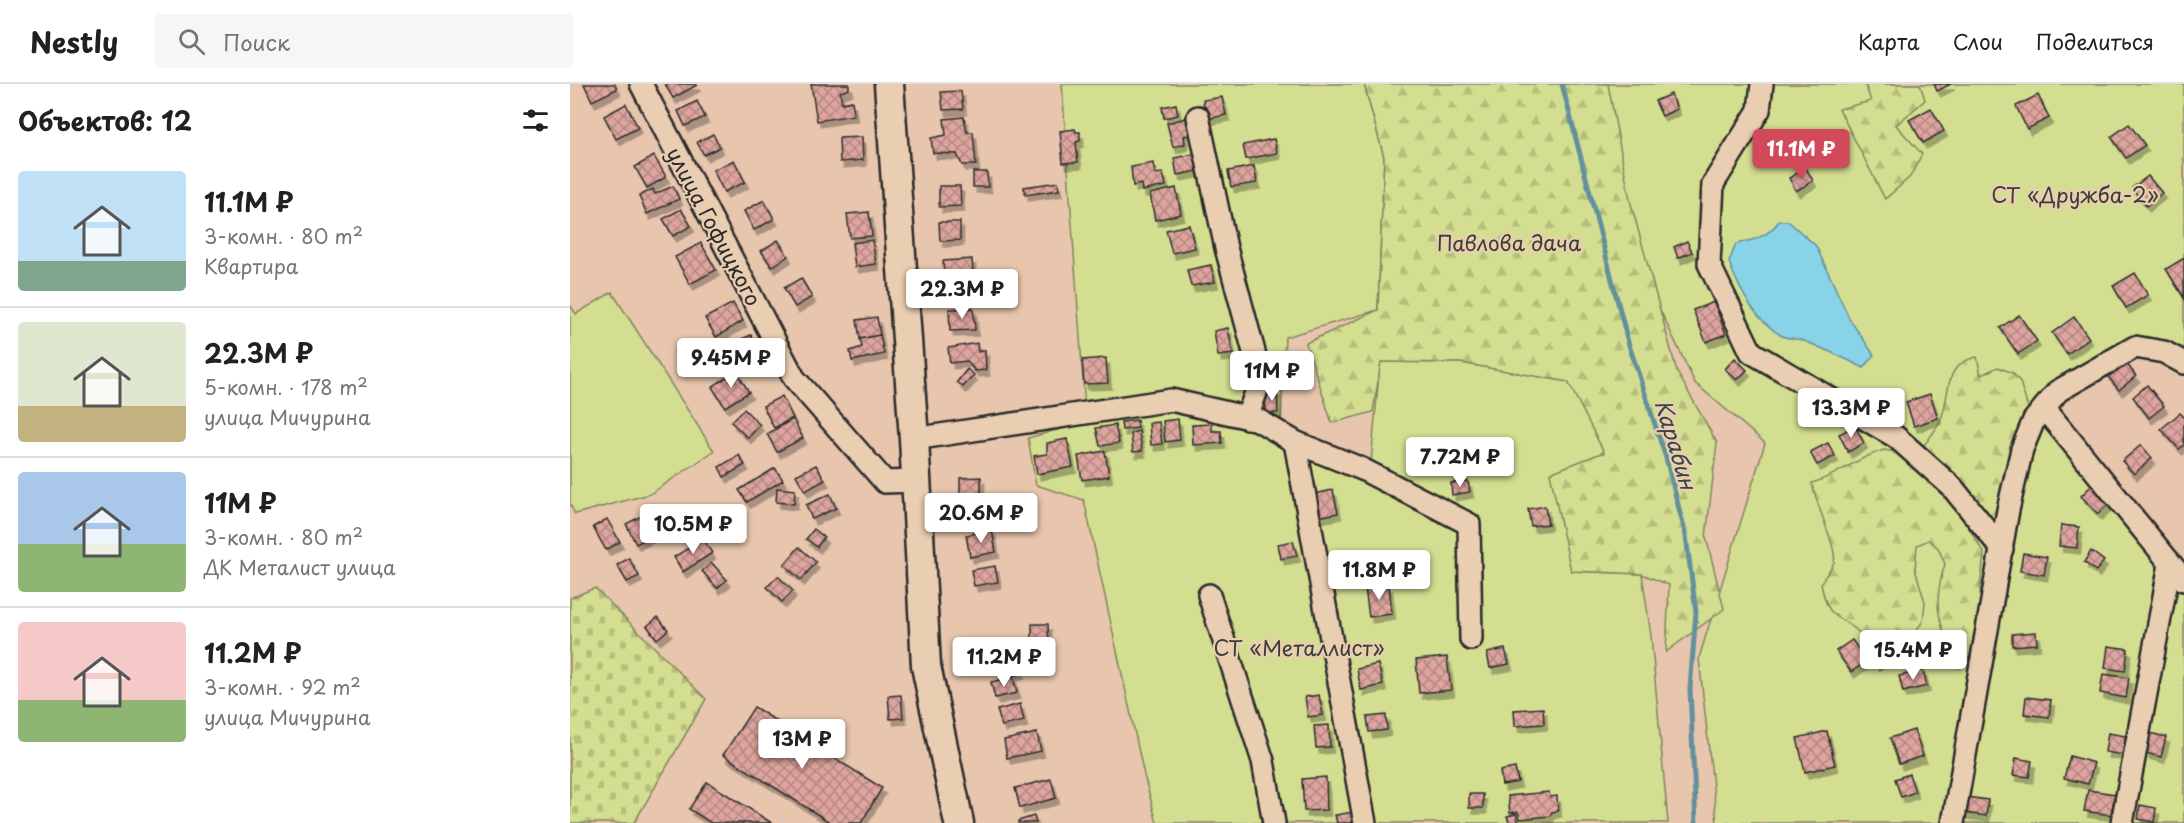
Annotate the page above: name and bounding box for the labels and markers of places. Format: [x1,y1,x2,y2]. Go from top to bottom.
pin: 11.1M ₽ [1746,129,1856,180]
pin: 22.3M ₽ [907,269,1017,320]
pin: 9.45M ₽ [676,338,786,389]
pin: 11M ₽ [1230,351,1314,402]
pin: 13.3M ₽ [1796,388,1906,439]
pin: 7.72M ₽ [1405,437,1515,488]
pin: 20.6M ₽ [926,493,1036,544]
pin: 10.5M ₽ [638,504,748,555]
pin: 11.8M ₽ [1324,550,1434,601]
pin: 15.4M ₽ [1858,630,1968,681]
pin: 11.2M ₽ [949,637,1059,688]
pin: 13M ₽ [760,719,844,770]

